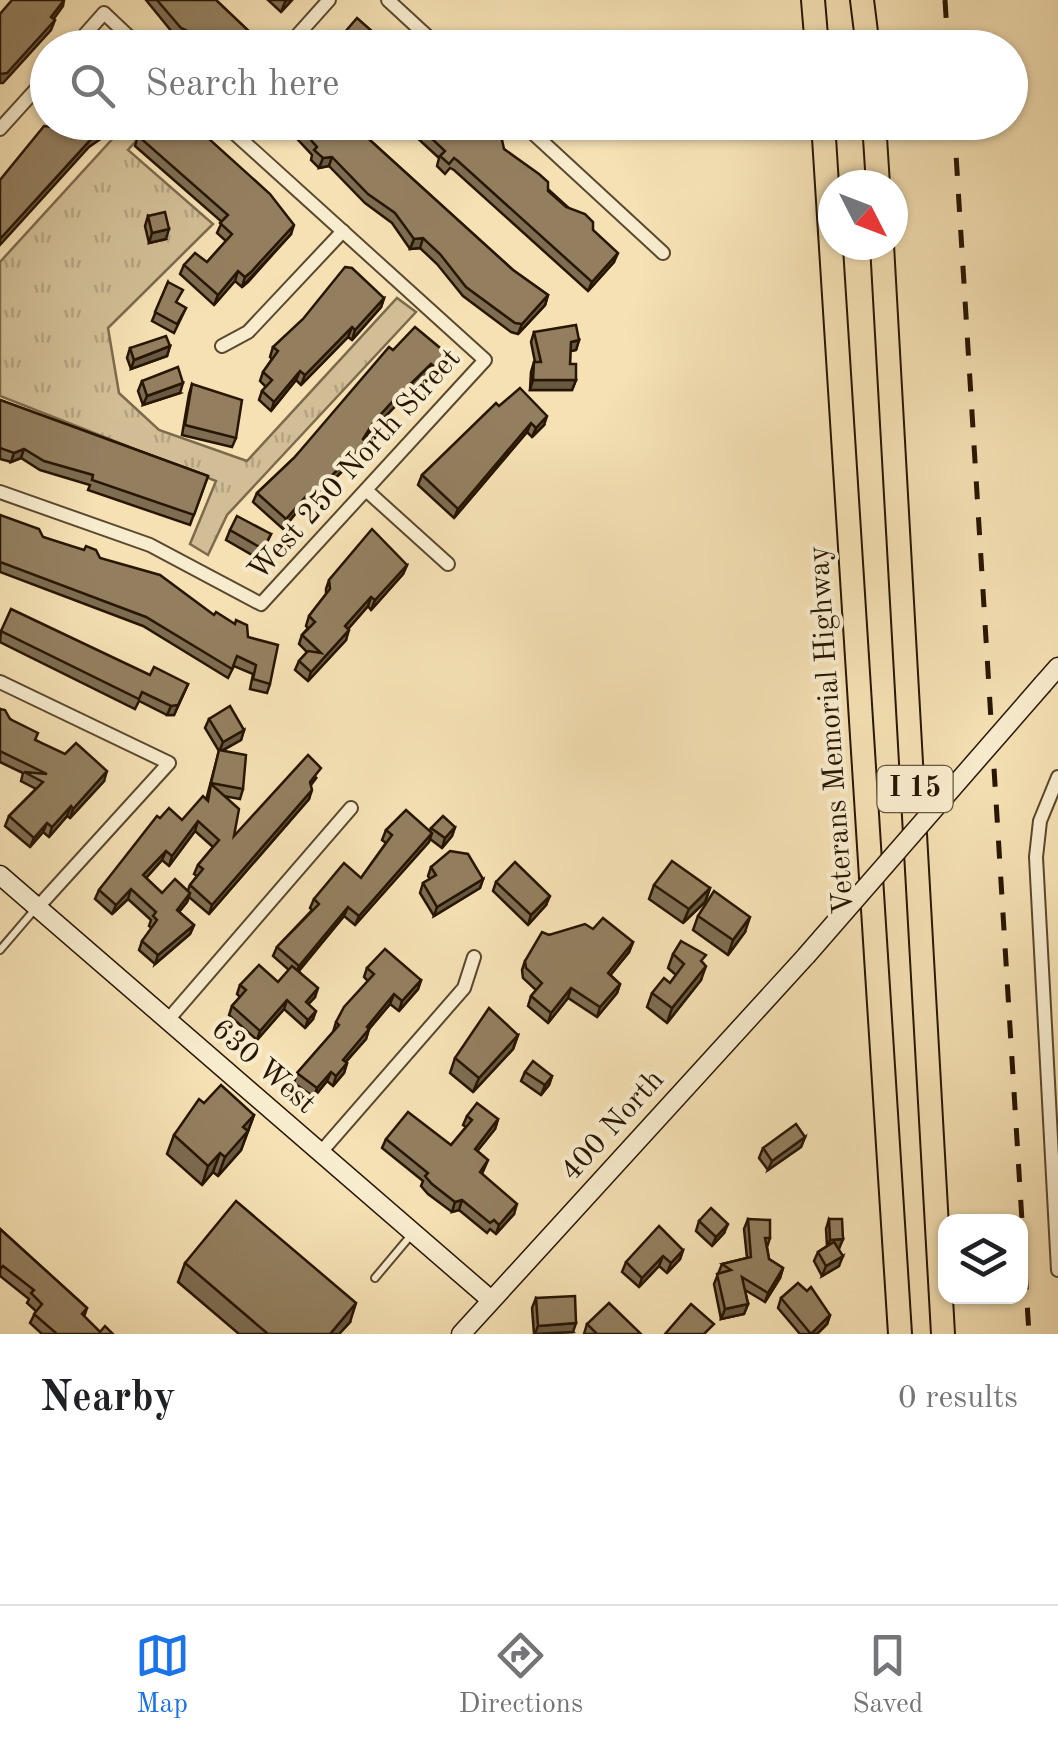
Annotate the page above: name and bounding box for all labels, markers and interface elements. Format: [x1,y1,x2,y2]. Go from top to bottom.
search box [30,30,1028,140]
icon: search [65,58,120,113]
text: Search here [145,66,340,104]
north arrow [818,170,908,260]
street label: West 250 North Street [243,343,467,587]
street label: Veterans Memorial Highway [804,545,860,915]
road number: I 15 [878,766,952,812]
street label: 630 West [205,1014,321,1120]
street label: 400 North [556,1065,670,1187]
map controls [938,1214,1028,1304]
button: layers [938,1214,1028,1304]
text: Nearby [40,1378,176,1420]
text: 0 results [898,1383,1018,1415]
tab: Map [135,1628,190,1723]
tab: Directions [459,1628,583,1723]
tab: Saved [852,1628,923,1723]

